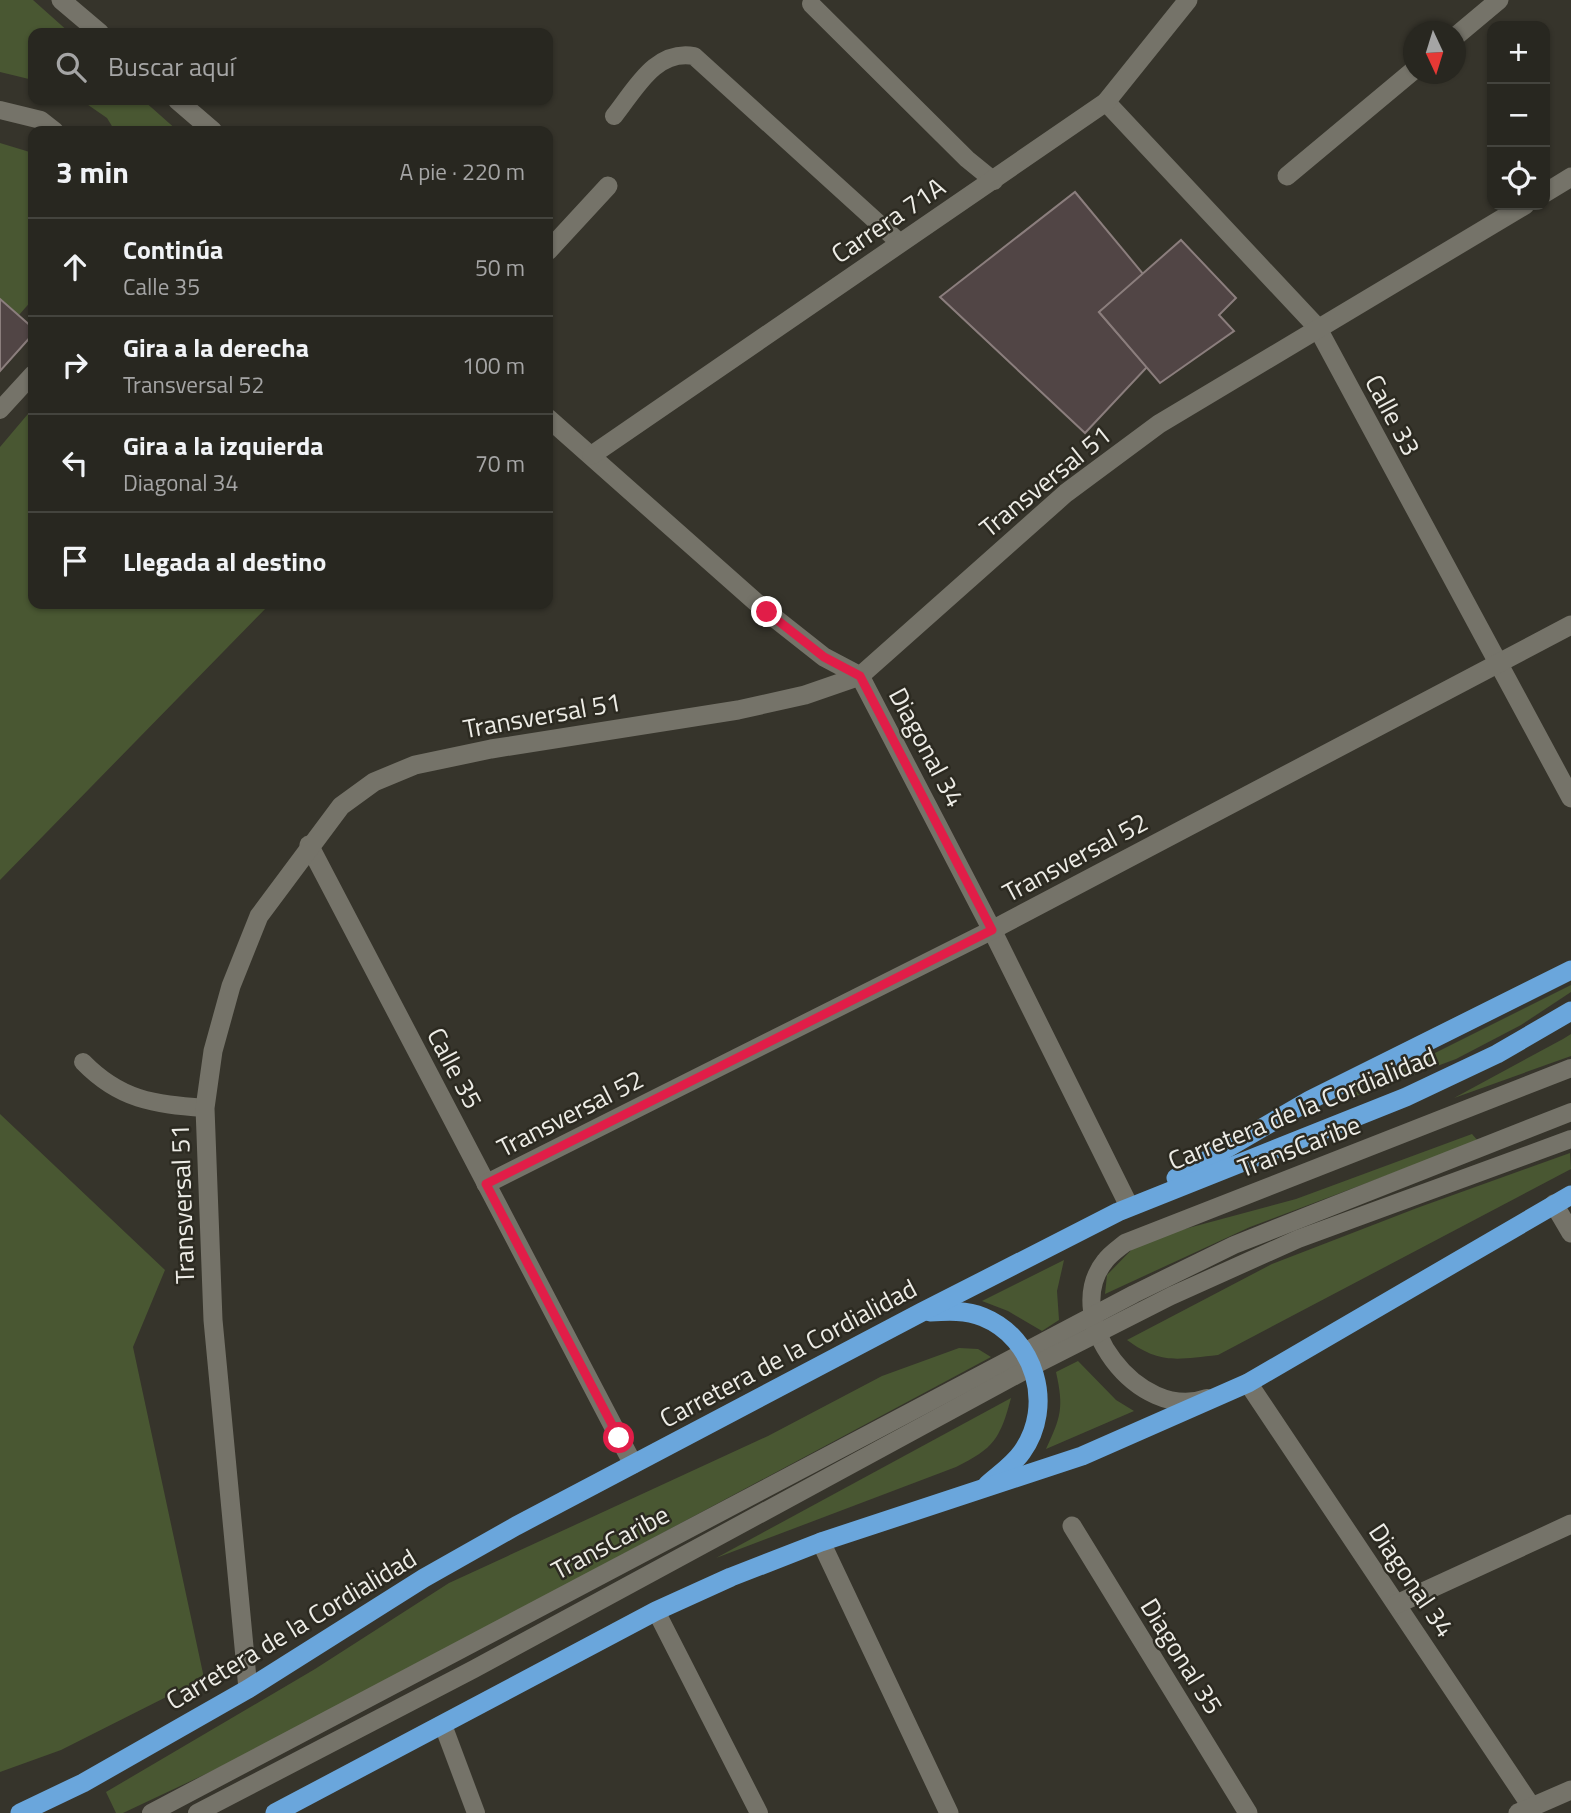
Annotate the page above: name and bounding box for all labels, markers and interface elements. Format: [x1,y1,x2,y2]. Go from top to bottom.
north arrow [1403,21,1466,84]
map controls [1487,21,1550,210]
button: + [1487,21,1550,84]
search box [28,28,553,105]
text: Buscar aquí [108,47,235,86]
icon: search [52,48,90,86]
button: − [1487,84,1550,147]
button: locate [1487,147,1550,210]
text: 3 min [56,149,129,195]
text: A pie · 220 m [399,154,525,189]
street label: Carrera 71A [823,167,953,273]
text: Continúa [123,230,223,269]
icon: ahead [56,248,94,286]
text: 50 m [475,250,525,285]
text: Calle 35 [123,269,200,304]
text: Gira a la derecha [123,328,309,367]
icon: right [56,346,94,384]
text: 100 m [462,348,525,383]
text: Transversal 52 [123,367,264,402]
street label: Calle 33 [1355,367,1431,463]
street label: Transversal 51 [971,416,1119,546]
text: Gira a la izquierda [123,426,324,465]
icon: left [56,444,94,482]
text: 70 m [475,446,525,481]
text: Diagonal 34 [123,465,238,500]
icon: arrive [56,542,94,580]
text: Llegada al destino [123,542,326,581]
route end [751,596,782,627]
street label: Diagonal 34 [879,680,975,814]
street label: Transversal 51 [460,682,624,748]
street label: Transversal 52 [995,802,1155,912]
street label: Calle 35 [417,1020,493,1116]
street label: Carretera de la Cordialidad [1162,1036,1442,1180]
street label: Transversal 52 [490,1059,650,1167]
street label: TransCaribe [1232,1105,1366,1187]
street label: Transversal 51 [160,1124,204,1284]
street label: Carretera de la Cordialidad [652,1269,924,1437]
route start [603,1422,634,1453]
street label: TransCaribe [544,1495,676,1589]
street label: Diagonal 34 [1359,1515,1465,1645]
street label: Carretera de la Cordialidad [158,1539,424,1719]
street label: Diagonal 35 [1131,1590,1233,1722]

